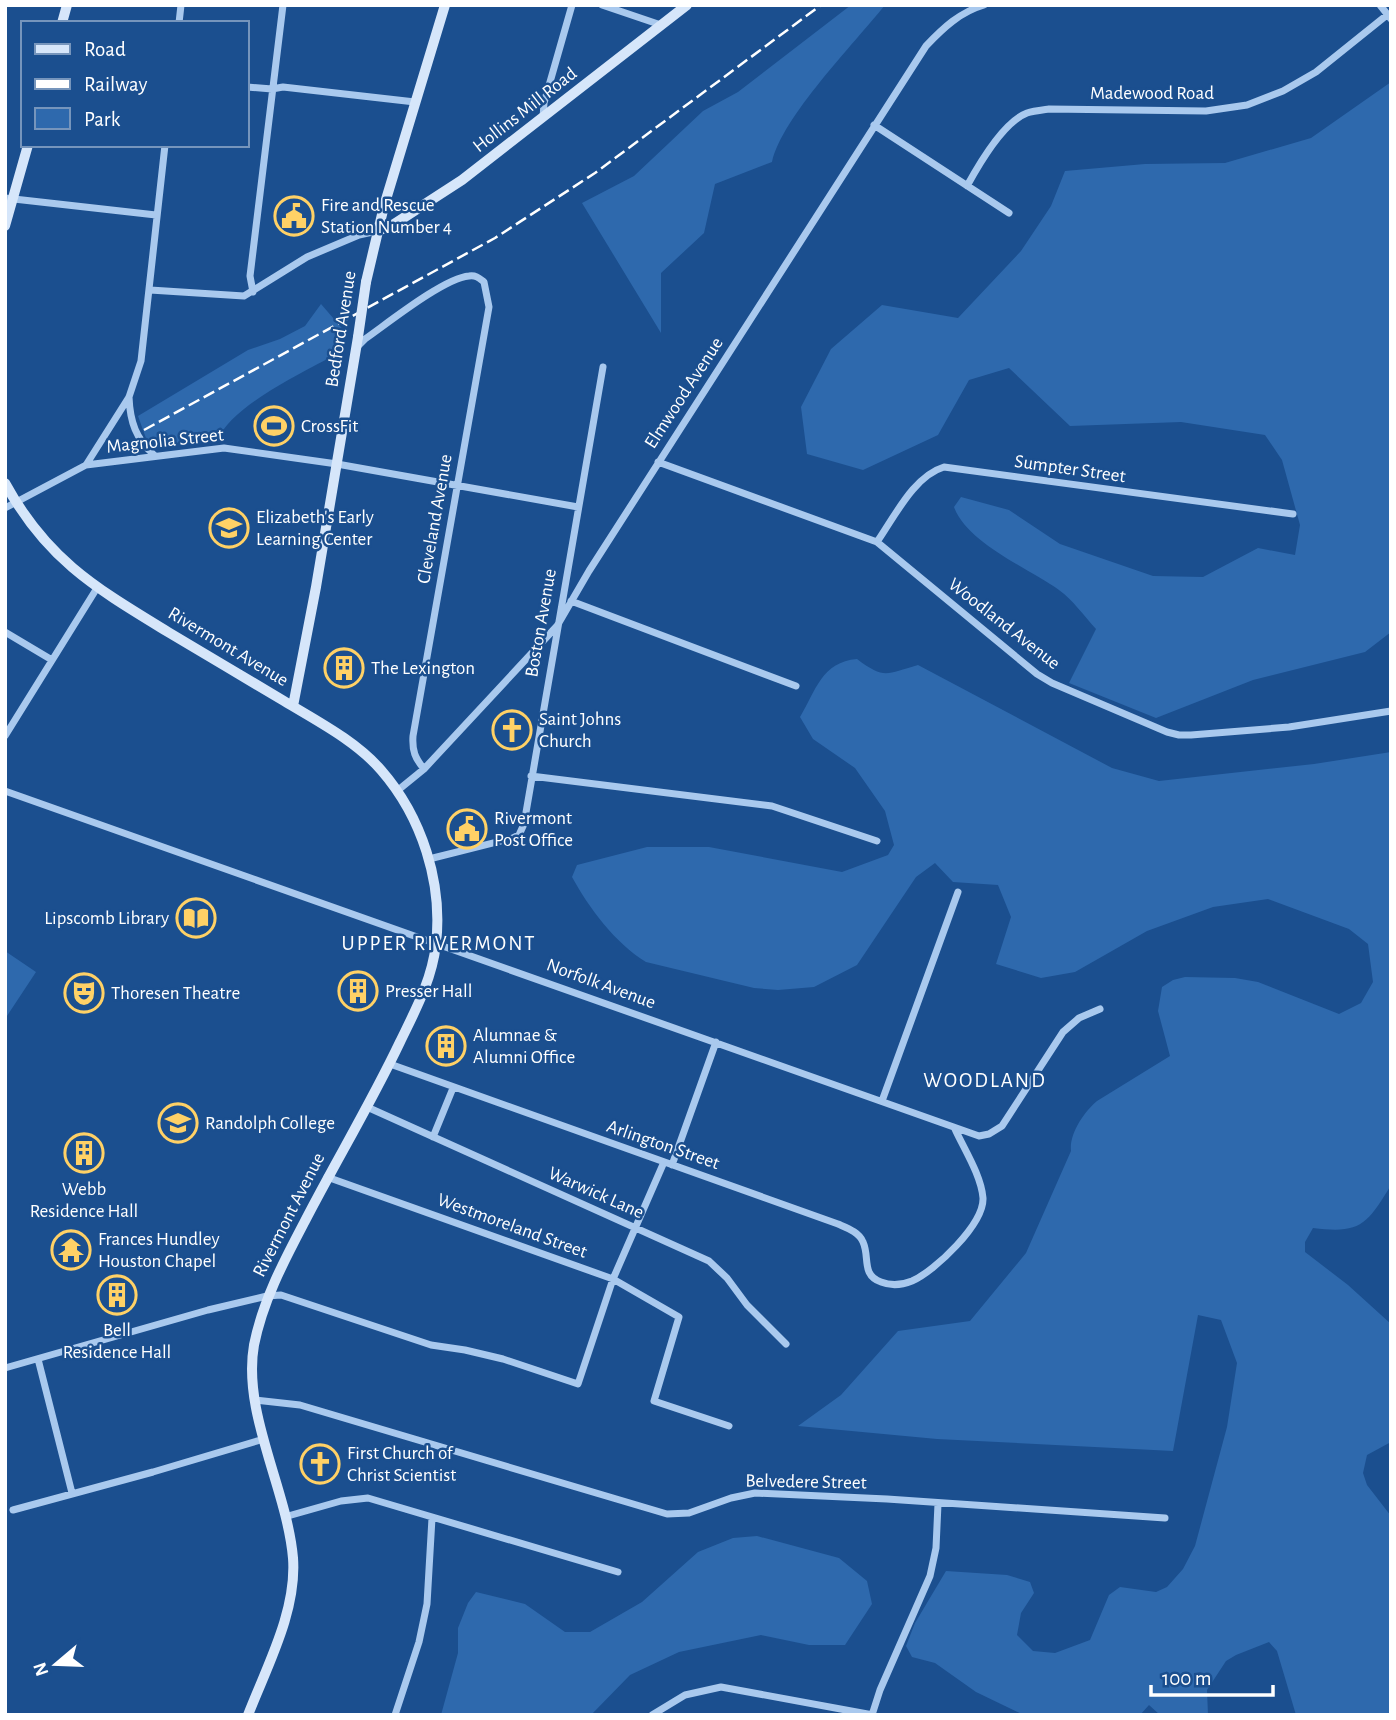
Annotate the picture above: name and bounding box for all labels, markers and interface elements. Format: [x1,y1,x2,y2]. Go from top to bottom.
legend [21,21,248,147]
text: Road [84,39,126,60]
street label: Hollins Mill Road [470,64,581,156]
text: Railway [84,74,147,95]
street label: Madewood Road [1090,84,1214,103]
text: Park [84,109,121,130]
public building icon: Fire and Rescue Station Number 4 [273,195,315,237]
place label: Fire and Rescue Station Number 4 [321,196,452,237]
street label: Bedford Avenue [322,269,360,389]
street label: Elmwood Avenue [641,334,727,452]
sports icon: CrossFit [253,405,295,447]
place label: CrossFit [301,417,358,436]
street label: Magnolia Street [105,425,225,457]
street label: Sumpter Street [1013,452,1127,486]
street label: Cleveland Avenue [414,453,456,585]
school or university icon: Elizabeth's Early Learning Center [208,507,250,549]
place label: Elizabeth's Early Learning Center [256,508,374,549]
street label: Boston Avenue [522,567,560,679]
street label: Woodland Avenue [945,575,1063,673]
street label: Rivermont Avenue [165,604,291,690]
building icon: The Lexington [323,647,365,689]
place label: The Lexington [371,659,475,678]
church icon: Saint Johns Church [491,709,533,751]
place label: Saint Johns Church [539,710,621,751]
public building icon: Rivermont Post Office [446,808,488,850]
place label: Rivermont Post Office [494,809,573,850]
library icon: Lipscomb Library [175,897,217,939]
place label: Lipscomb Library [44,909,169,928]
district label: UPPER RIVERMONT [341,933,537,954]
street label: Norfolk Avenue [544,955,658,1013]
building icon: Presser Hall [337,970,379,1012]
theatre icon: Thoresen Theatre [63,972,105,1014]
place label: Presser Hall [385,982,472,1001]
place label: Thoresen Theatre [111,984,240,1003]
building icon: Alumnae & Alumni Office [425,1025,467,1067]
place label: Alumnae & Alumni Office [473,1026,575,1067]
district label: WOODLAND [923,1070,1047,1091]
school or university icon: Randolph College [157,1102,199,1144]
place label: Randolph College [205,1114,335,1133]
street label: Arlington Street [604,1117,722,1173]
building icon: Webb Residence Hall [63,1132,105,1174]
street label: Rivermont Avenue [250,1150,328,1280]
street label: Warwick Lane [545,1163,647,1223]
place label: Webb Residence Hall [30,1180,138,1221]
street label: Westmoreland Street [435,1190,589,1262]
temple icon: Frances Hundley Houston Chapel [50,1229,92,1271]
place label: Frances Hundley Houston Chapel [98,1230,220,1271]
building icon: Bell Residence Hall [96,1274,138,1316]
place label: Bell Residence Hall [63,1321,171,1362]
church icon: First Church of Christ Scientist [299,1443,341,1485]
place label: First Church of Christ Scientist [347,1444,456,1485]
street label: Belvedere Street [745,1471,867,1493]
north arrow [21,1629,91,1699]
scale bar [1151,1654,1274,1698]
text: N [30,1660,52,1678]
text: 100 m [1162,1668,1212,1689]

